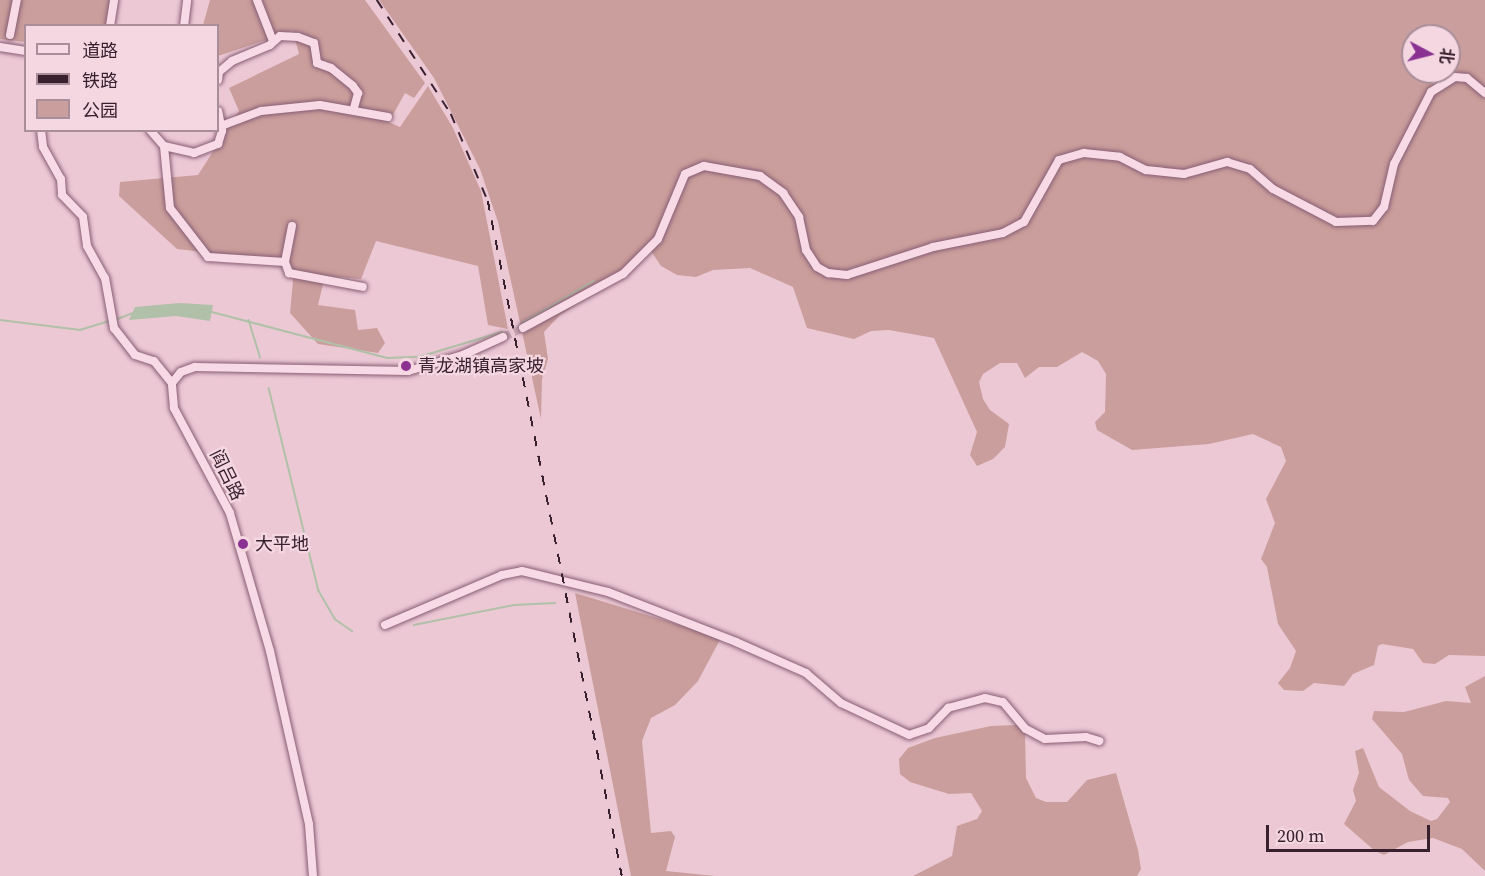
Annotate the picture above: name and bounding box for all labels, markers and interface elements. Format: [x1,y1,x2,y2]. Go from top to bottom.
legend [24,24,219,132]
north arrow [1401,24,1461,84]
text: 道路 [82,38,118,63]
text: 北 [1435,47,1459,65]
text: 铁路 [82,68,118,93]
text: 公园 [82,98,118,123]
place label: 青龙湖镇高家坡 [418,355,544,377]
marker: 青龙湖镇高家坡 [399,359,413,373]
street label: 阎吕路 [205,446,249,504]
place label: 大平地 [255,533,309,555]
marker: 大平地 [236,537,250,551]
scale bar [1269,813,1432,851]
text: 200 m [1277,823,1324,848]

